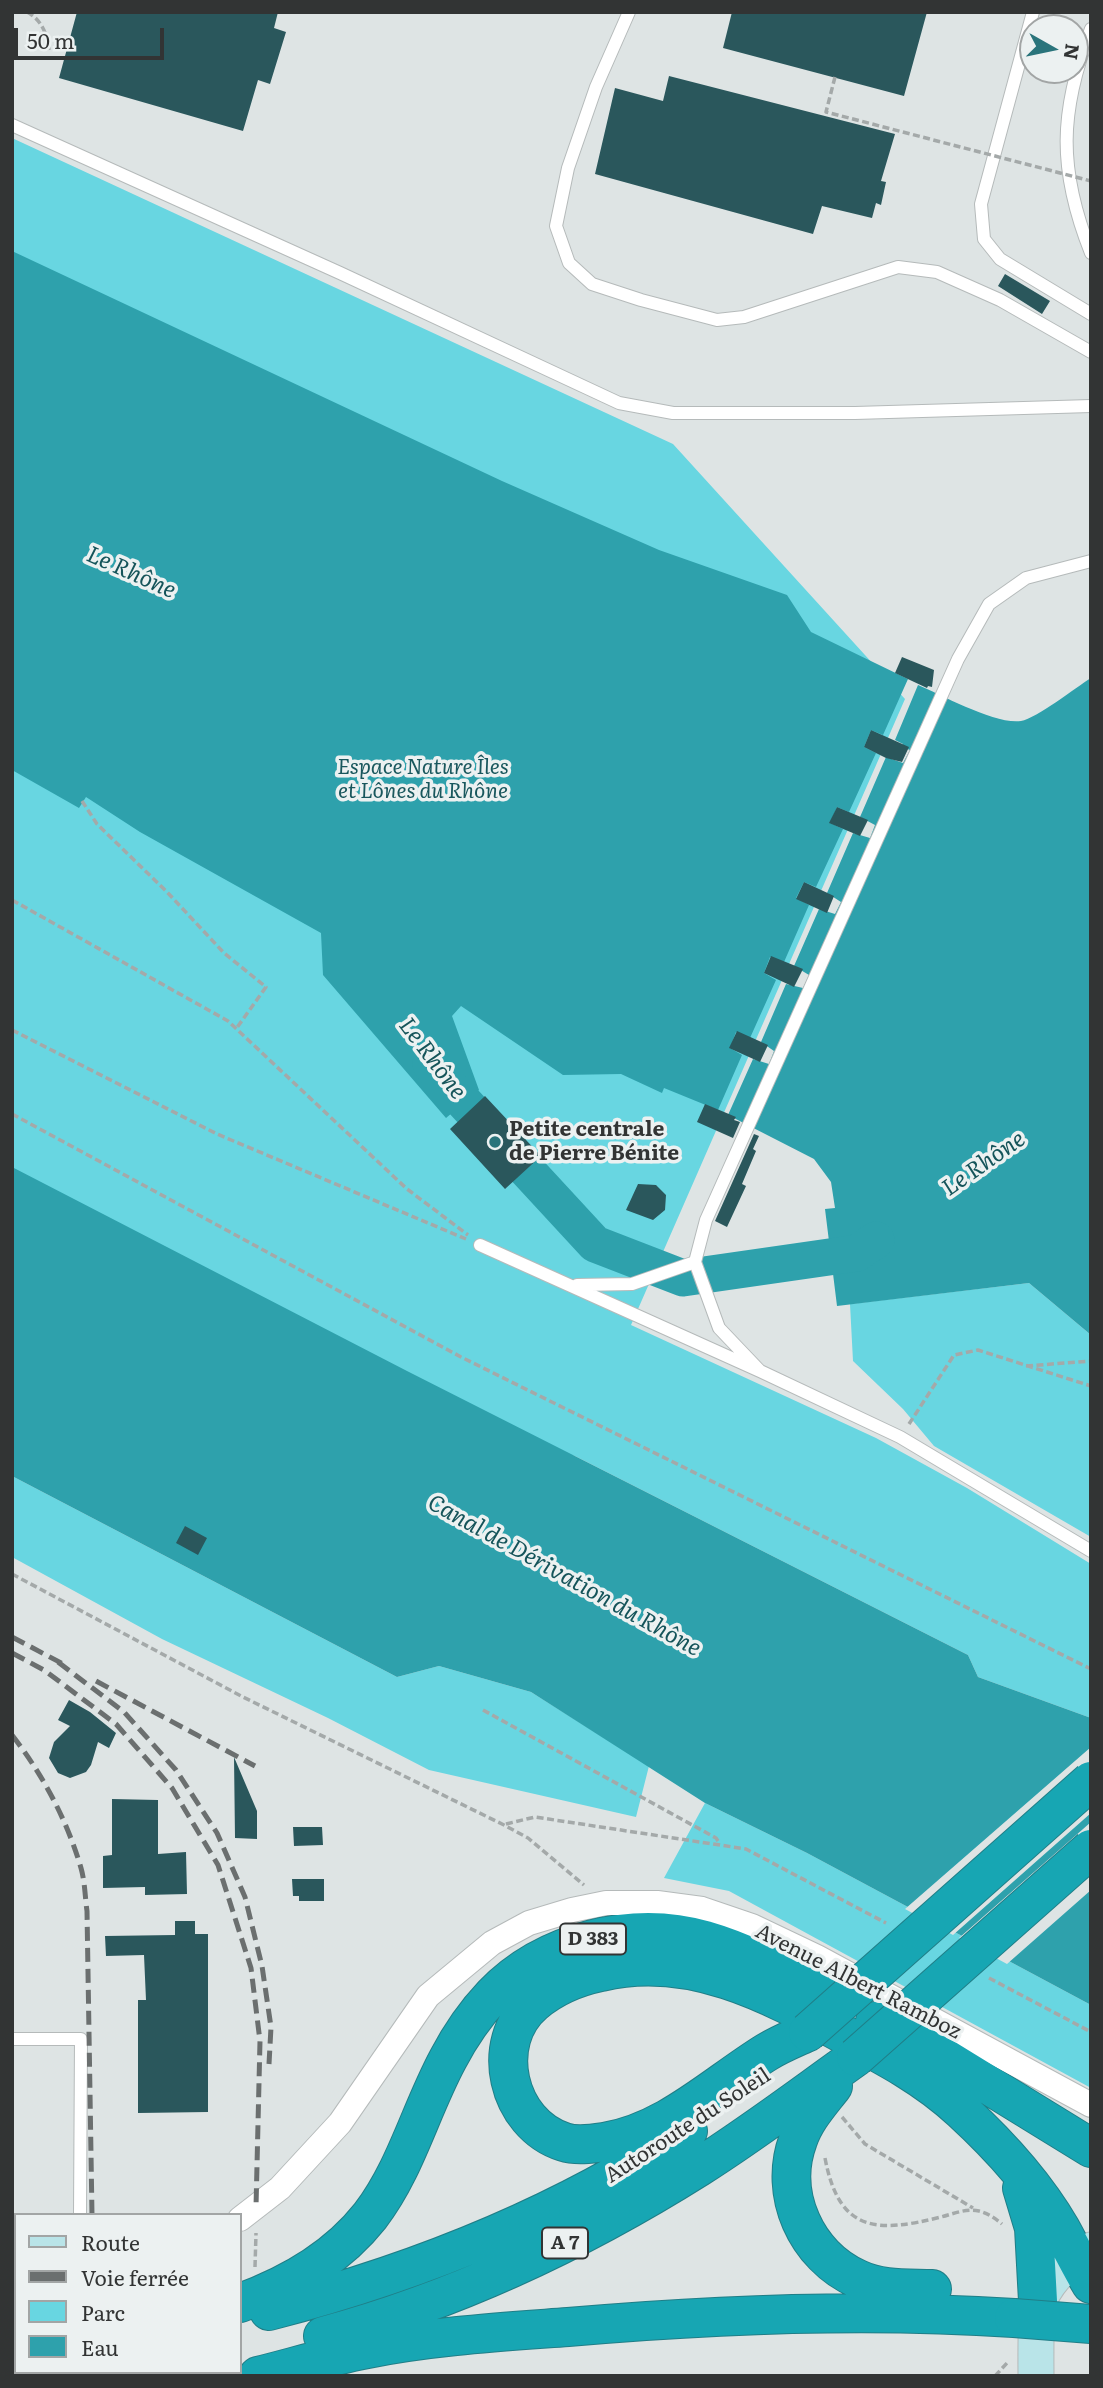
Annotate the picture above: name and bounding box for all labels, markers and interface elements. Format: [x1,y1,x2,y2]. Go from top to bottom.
scale bar [18,14,168,58]
north arrow [1019,14,1089,84]
text: 50 m [27,24,74,55]
text: N [1058,42,1088,62]
water label: Le Rhône [82,541,180,605]
park label: Espace Nature Îles et Lônes du Rhône [337,755,509,805]
water label: Le Rhône [392,1013,472,1105]
place label: Petite centrale de Pierre Bénite [509,1117,679,1167]
water label: Le Rhône [937,1126,1031,1202]
marker: Petite centrale de Pierre Bénite [487,1134,503,1150]
water label: Canal de Dérivation du Rhône [423,1489,705,1663]
street label: Avenue Albert Ramboz [751,1919,965,2045]
road number: D 383 [560,1924,626,1954]
street label: Autoroute du Soleil [601,2063,775,2189]
legend [14,2213,242,2374]
text: Route [81,2226,140,2257]
road number: A 7 [542,2228,588,2258]
text: Voie ferrée [81,2261,189,2292]
text: Parc [81,2296,125,2327]
text: Eau [81,2331,119,2362]

